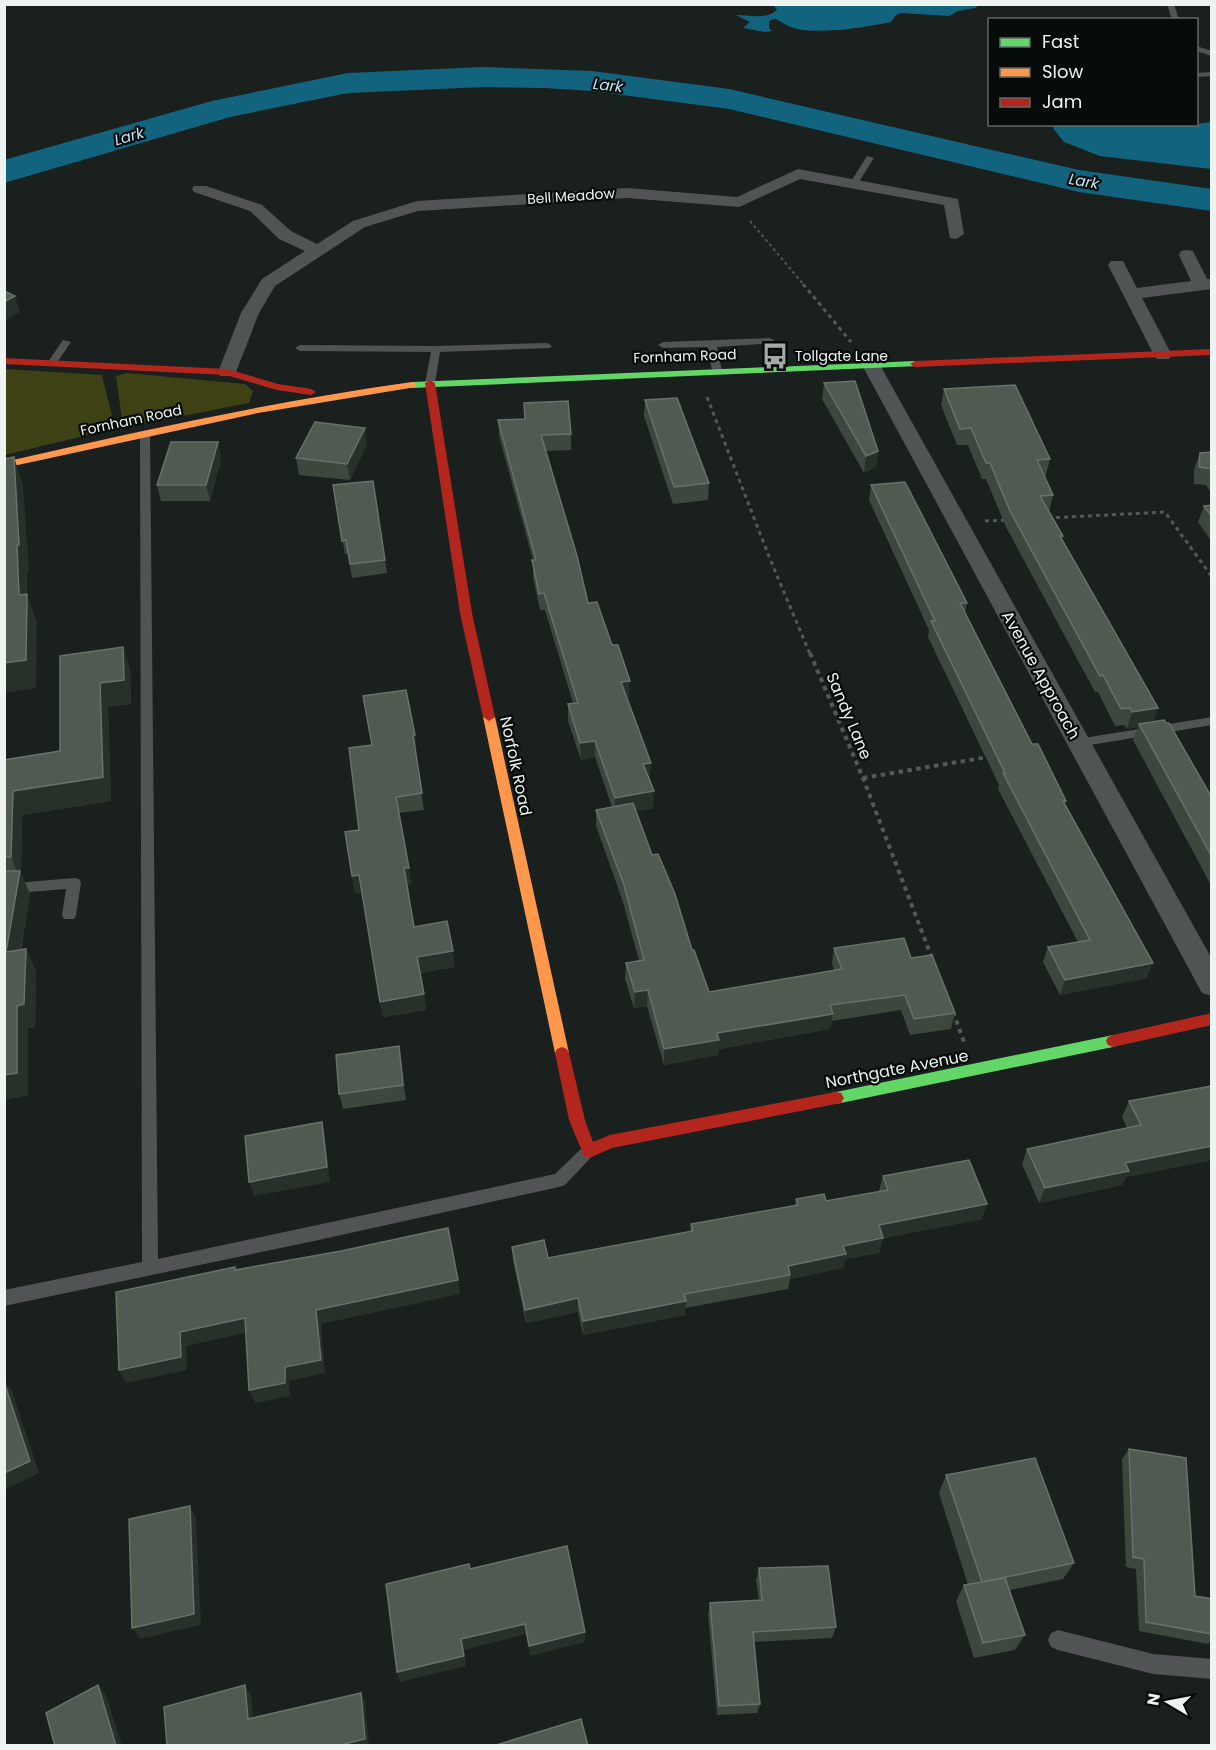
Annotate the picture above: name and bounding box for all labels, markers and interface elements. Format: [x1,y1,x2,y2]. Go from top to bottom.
legend [988,18,1198,126]
text: Fast [1042,29,1079,54]
text: Slow [1042,59,1084,84]
water label: Lark [592,73,625,97]
text: Jam [1042,89,1082,114]
water label: Lark [112,121,148,150]
water label: Lark [1067,168,1102,194]
street label: Bell Meadow [526,183,616,209]
bus stop icon: Tollgate Lane [760,341,790,371]
street label: Fornham Road [633,344,737,368]
place label: Tollgate Lane [795,346,888,366]
street label: Fornham Road [78,399,184,441]
street label: Avenue Approach [996,607,1086,743]
street label: Sandy Lane [820,669,878,763]
street label: Norfolk Road [494,714,538,818]
street label: Northgate Avenue [824,1044,971,1094]
north arrow [1138,1672,1198,1732]
text: N [1141,1692,1166,1707]

